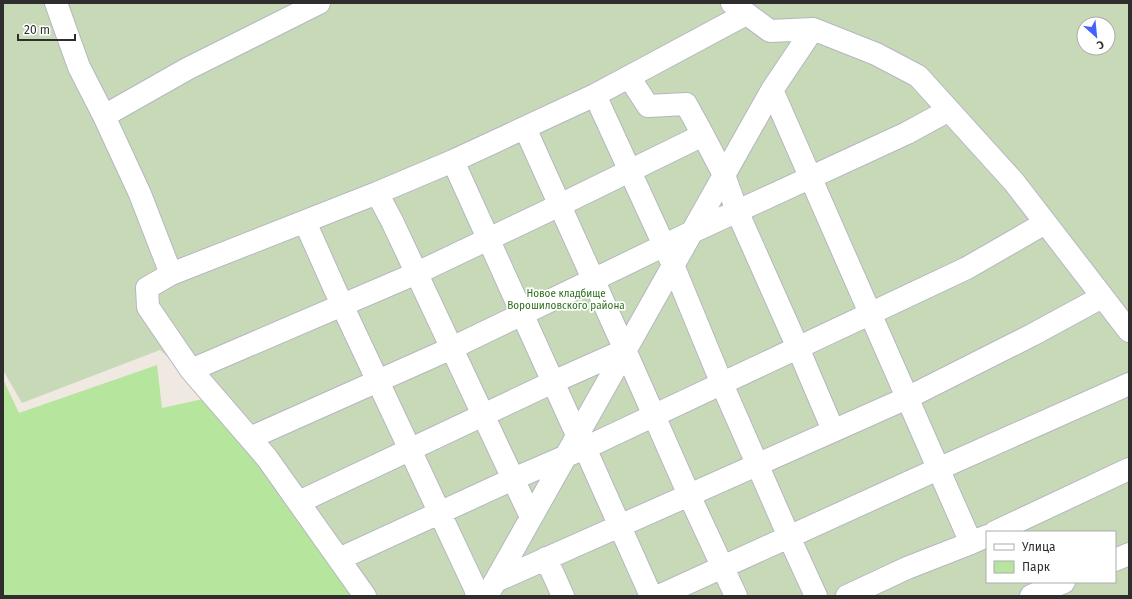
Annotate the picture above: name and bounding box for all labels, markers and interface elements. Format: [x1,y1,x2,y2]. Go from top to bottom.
scale bar [18,16,75,42]
north arrow [1076,16,1116,56]
text: 20 m [24,23,50,37]
text: С [1094,37,1106,52]
park label: Новое кладбище Ворошиловского района [507,288,625,312]
legend [986,531,1116,583]
text: Улица [1022,540,1056,554]
text: Парк [1022,560,1051,574]

